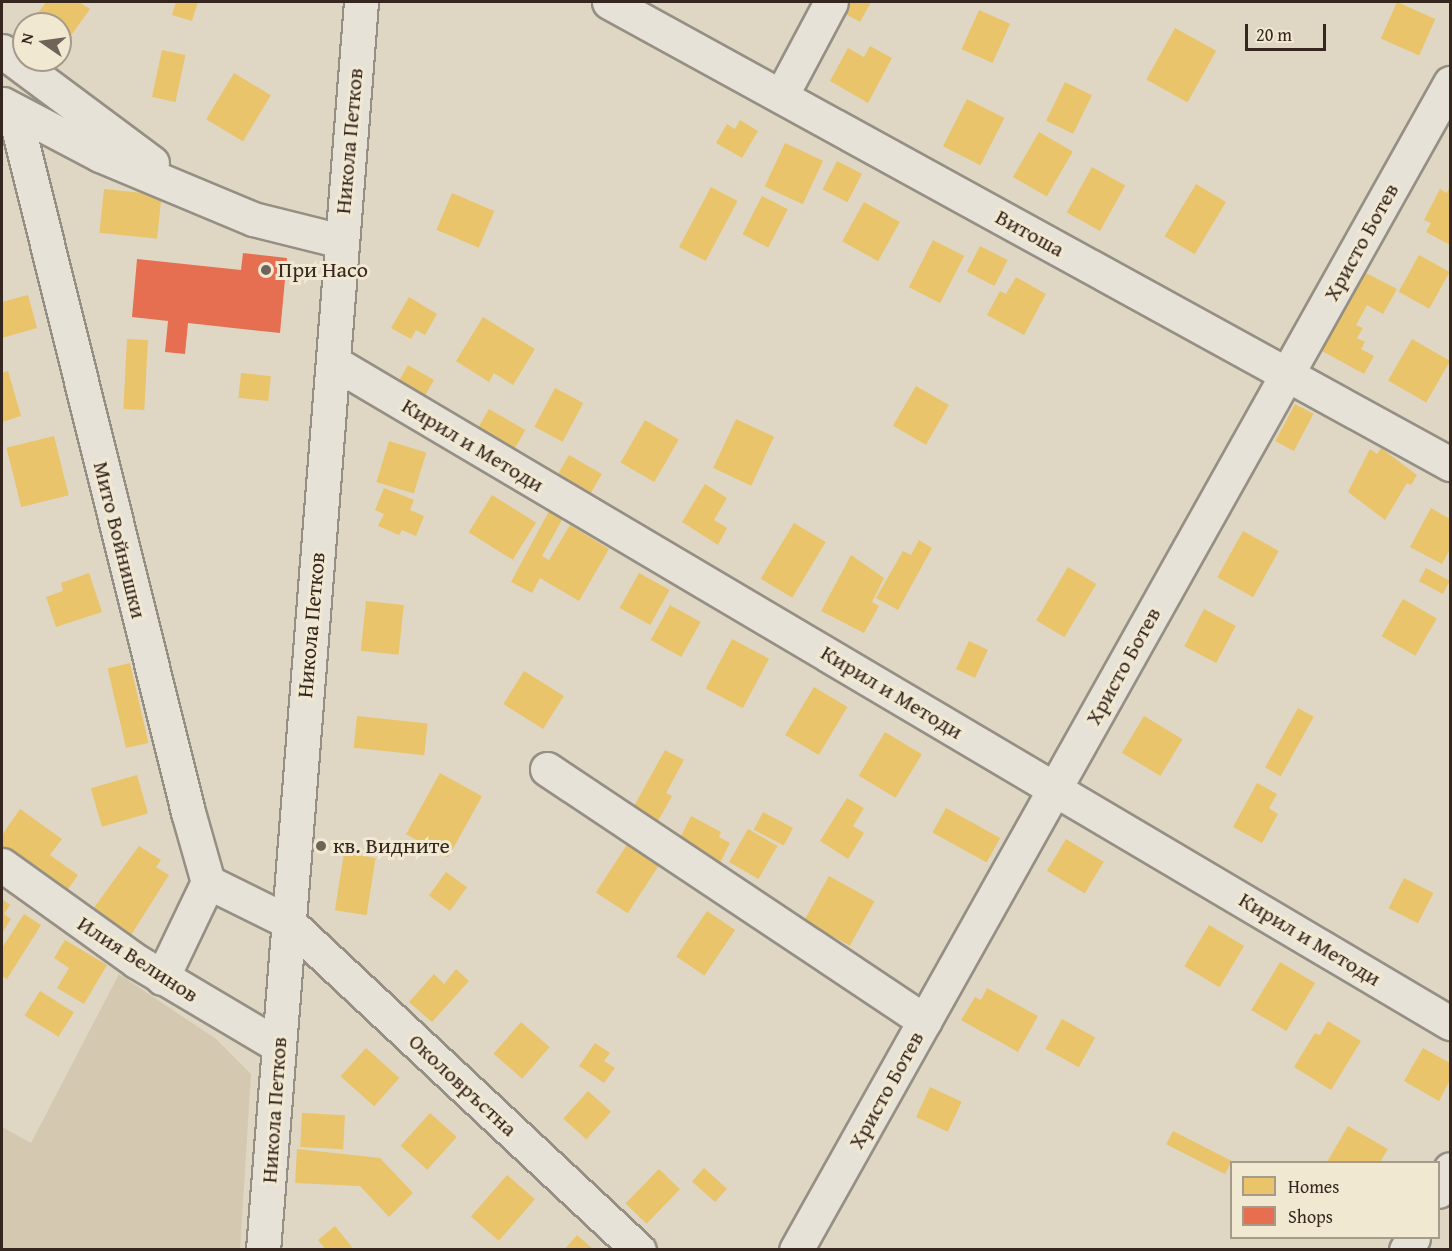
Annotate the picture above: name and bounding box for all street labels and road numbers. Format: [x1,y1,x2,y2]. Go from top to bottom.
street label: Никола Петков [329,67,369,215]
street label: Христо Ботев [1318,179,1404,305]
street label: Витоша [991,203,1069,263]
street label: Кирил и Методи [397,392,549,498]
street label: Мито Войнишки [88,459,152,621]
street label: Никола Петков [291,551,331,699]
street label: Христо Ботев [1080,603,1166,729]
street label: Кирил и Методи [816,639,968,745]
street label: Кирил и Методи [1234,886,1386,992]
street label: Илия Велинов [73,910,203,1008]
street label: Христо Ботев [843,1027,929,1153]
street label: Околовръстна [403,1028,523,1142]
street label: Никола Петков [256,1036,292,1184]

